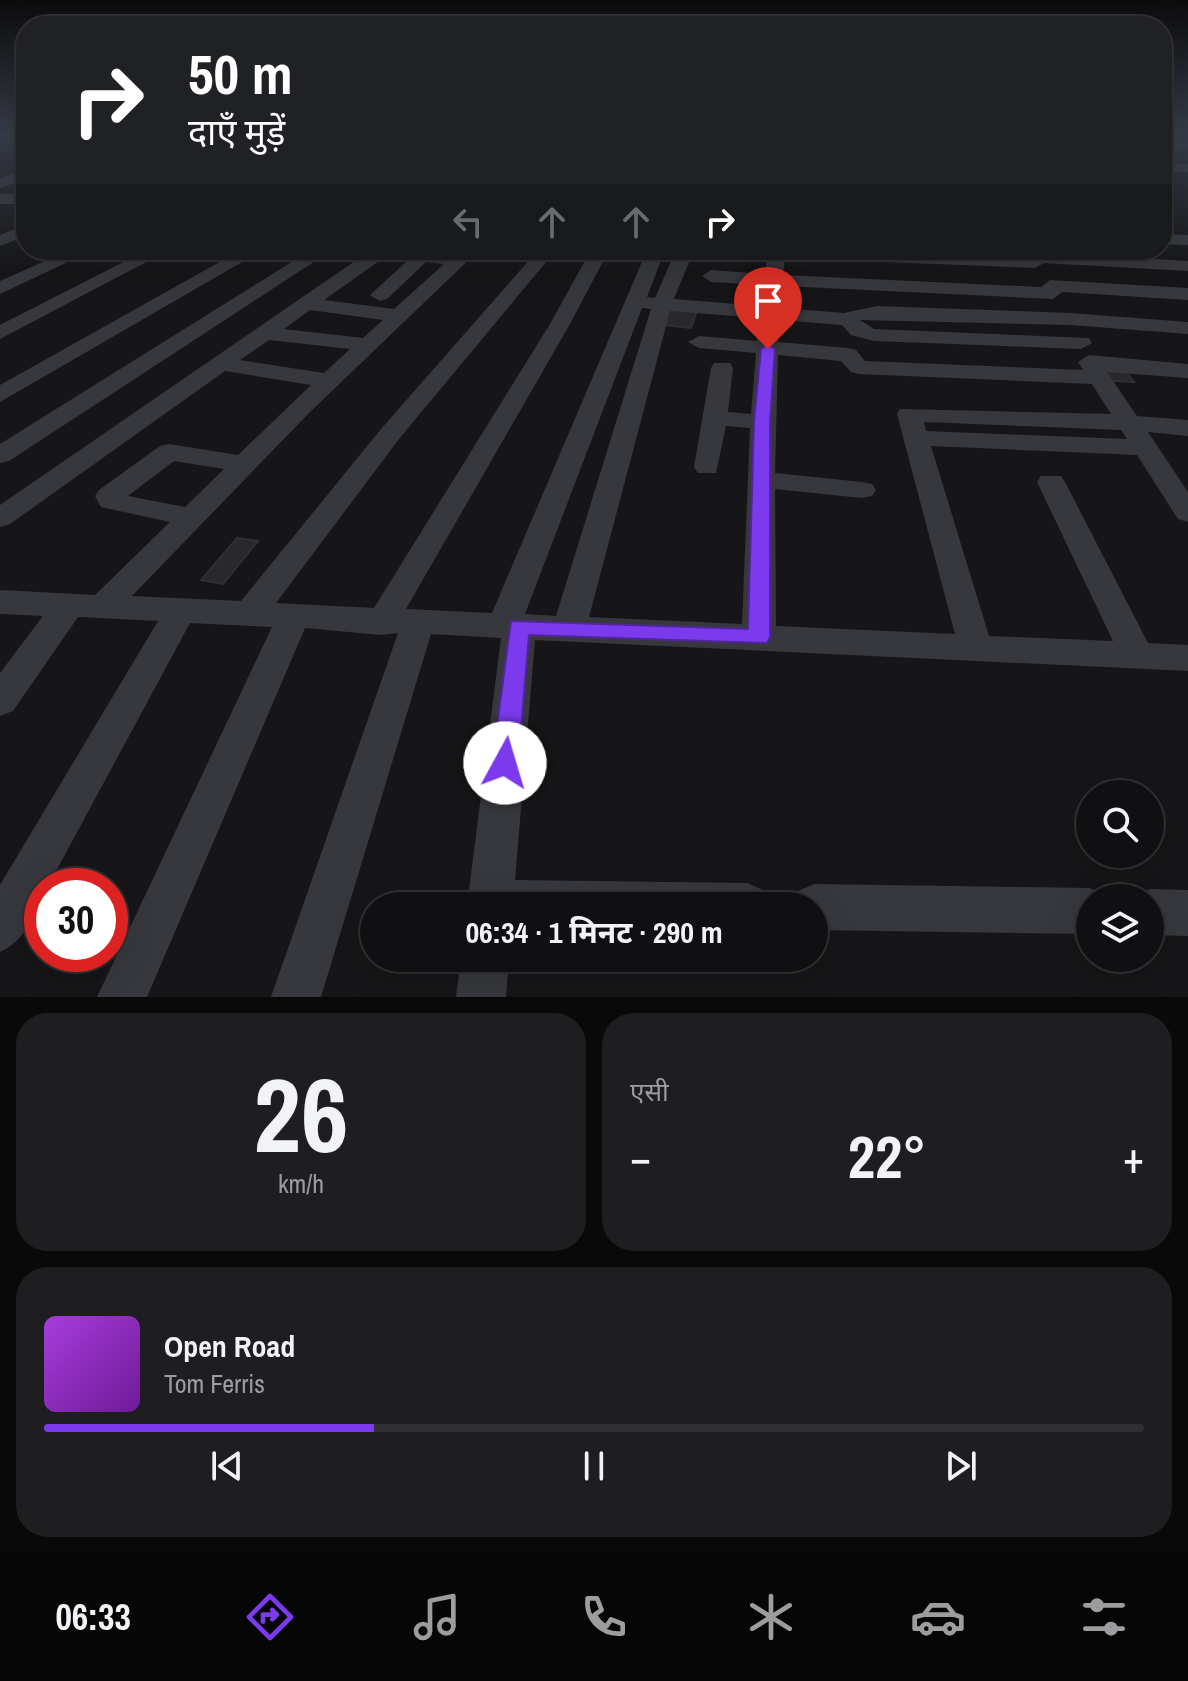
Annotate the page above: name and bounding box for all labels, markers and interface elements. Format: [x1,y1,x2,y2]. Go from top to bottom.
text: 50 m [188,36,293,111]
icon: right [56,48,160,152]
text: दाएँ मुड़ें [188,108,285,156]
icon: left [446,200,490,244]
icon: ahead [530,200,574,244]
icon: ahead [614,200,658,244]
icon: right [698,200,742,244]
pin [734,267,802,349]
icon: arrive [746,279,790,323]
position arrow [463,721,547,805]
map controls [1076,780,1164,972]
button: search [1076,780,1164,868]
speed limit sign: 30 [24,868,128,972]
button: layers [1076,884,1164,972]
text: 06:34 · 1 मिनट · 290 m [465,912,723,952]
text: 26 [254,1044,348,1184]
text: एसी [630,1074,669,1109]
text: 22° [848,1116,926,1197]
text: − [630,1127,651,1187]
text: + [1123,1127,1144,1187]
text: km/h [278,1166,324,1201]
text: Open Road [164,1326,295,1366]
text: Tom Ferris [164,1366,265,1401]
icon: previous [205,1444,249,1488]
icon: pause [572,1444,616,1488]
icon: next [939,1444,983,1488]
icon: directions [242,1589,298,1645]
icon: music [409,1589,465,1645]
icon: phone [576,1589,632,1645]
icon: climate [743,1589,799,1645]
icon: car [910,1589,966,1645]
icon: filters [1076,1589,1132,1645]
text: 06:33 [55,1593,131,1641]

